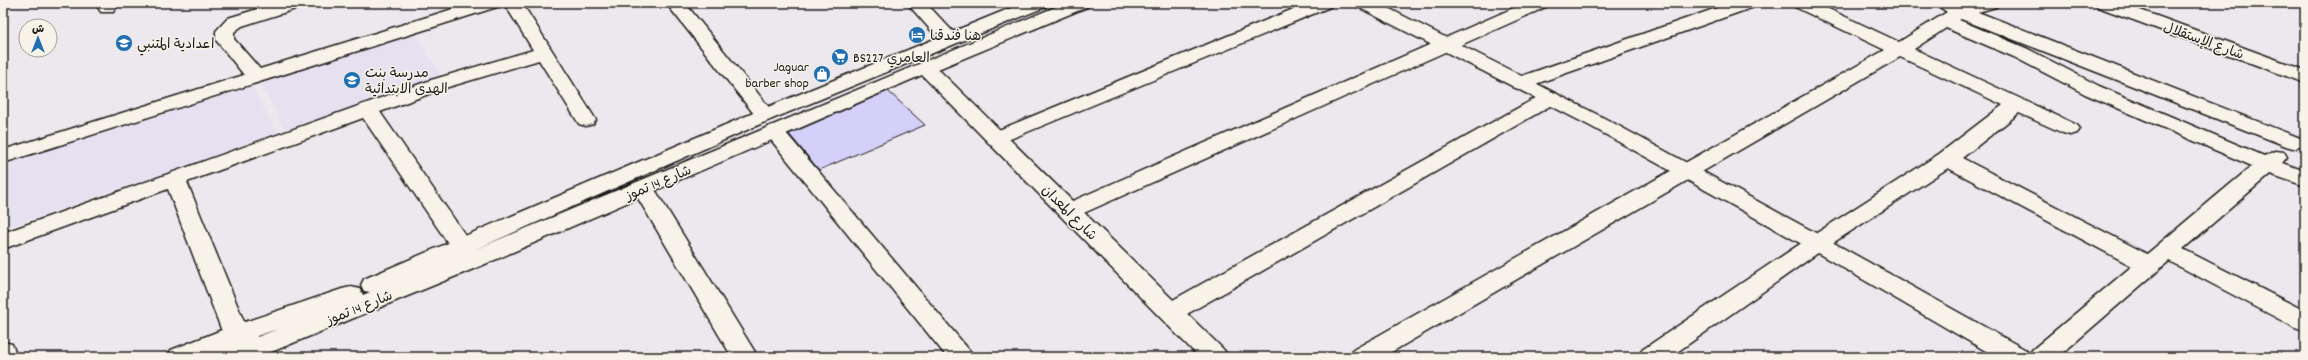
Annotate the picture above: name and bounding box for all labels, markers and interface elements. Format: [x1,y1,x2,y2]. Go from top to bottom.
north arrow [18,18,58,58]
street label: شارع الإستقلال [2160,18,2246,66]
text: ش [32,22,44,38]
hotel icon: هنا فندقنا [907,25,927,45]
place label: هنا فندقنا [930,27,981,47]
school or university icon: اعدادية المتنبي [114,33,134,53]
place label: اعدادية المتنبي [137,35,214,56]
supermarket icon: BS227 العامري [830,47,850,67]
place label: BS227 العامري [853,49,930,69]
place label: Jaguar barber shop [746,58,810,94]
place label: مدرسة بنت الهدى اﻻبتدائية [365,64,448,100]
shop icon: Jaguar barber shop [812,64,832,84]
school or university icon: مدرسة بنت الهدى اﻻبتدائية [342,70,362,90]
street label: شارع 14 تموز [622,161,695,207]
street label: شارع المعدان [1036,181,1101,246]
street label: شارع 14 تموز [323,286,396,332]

